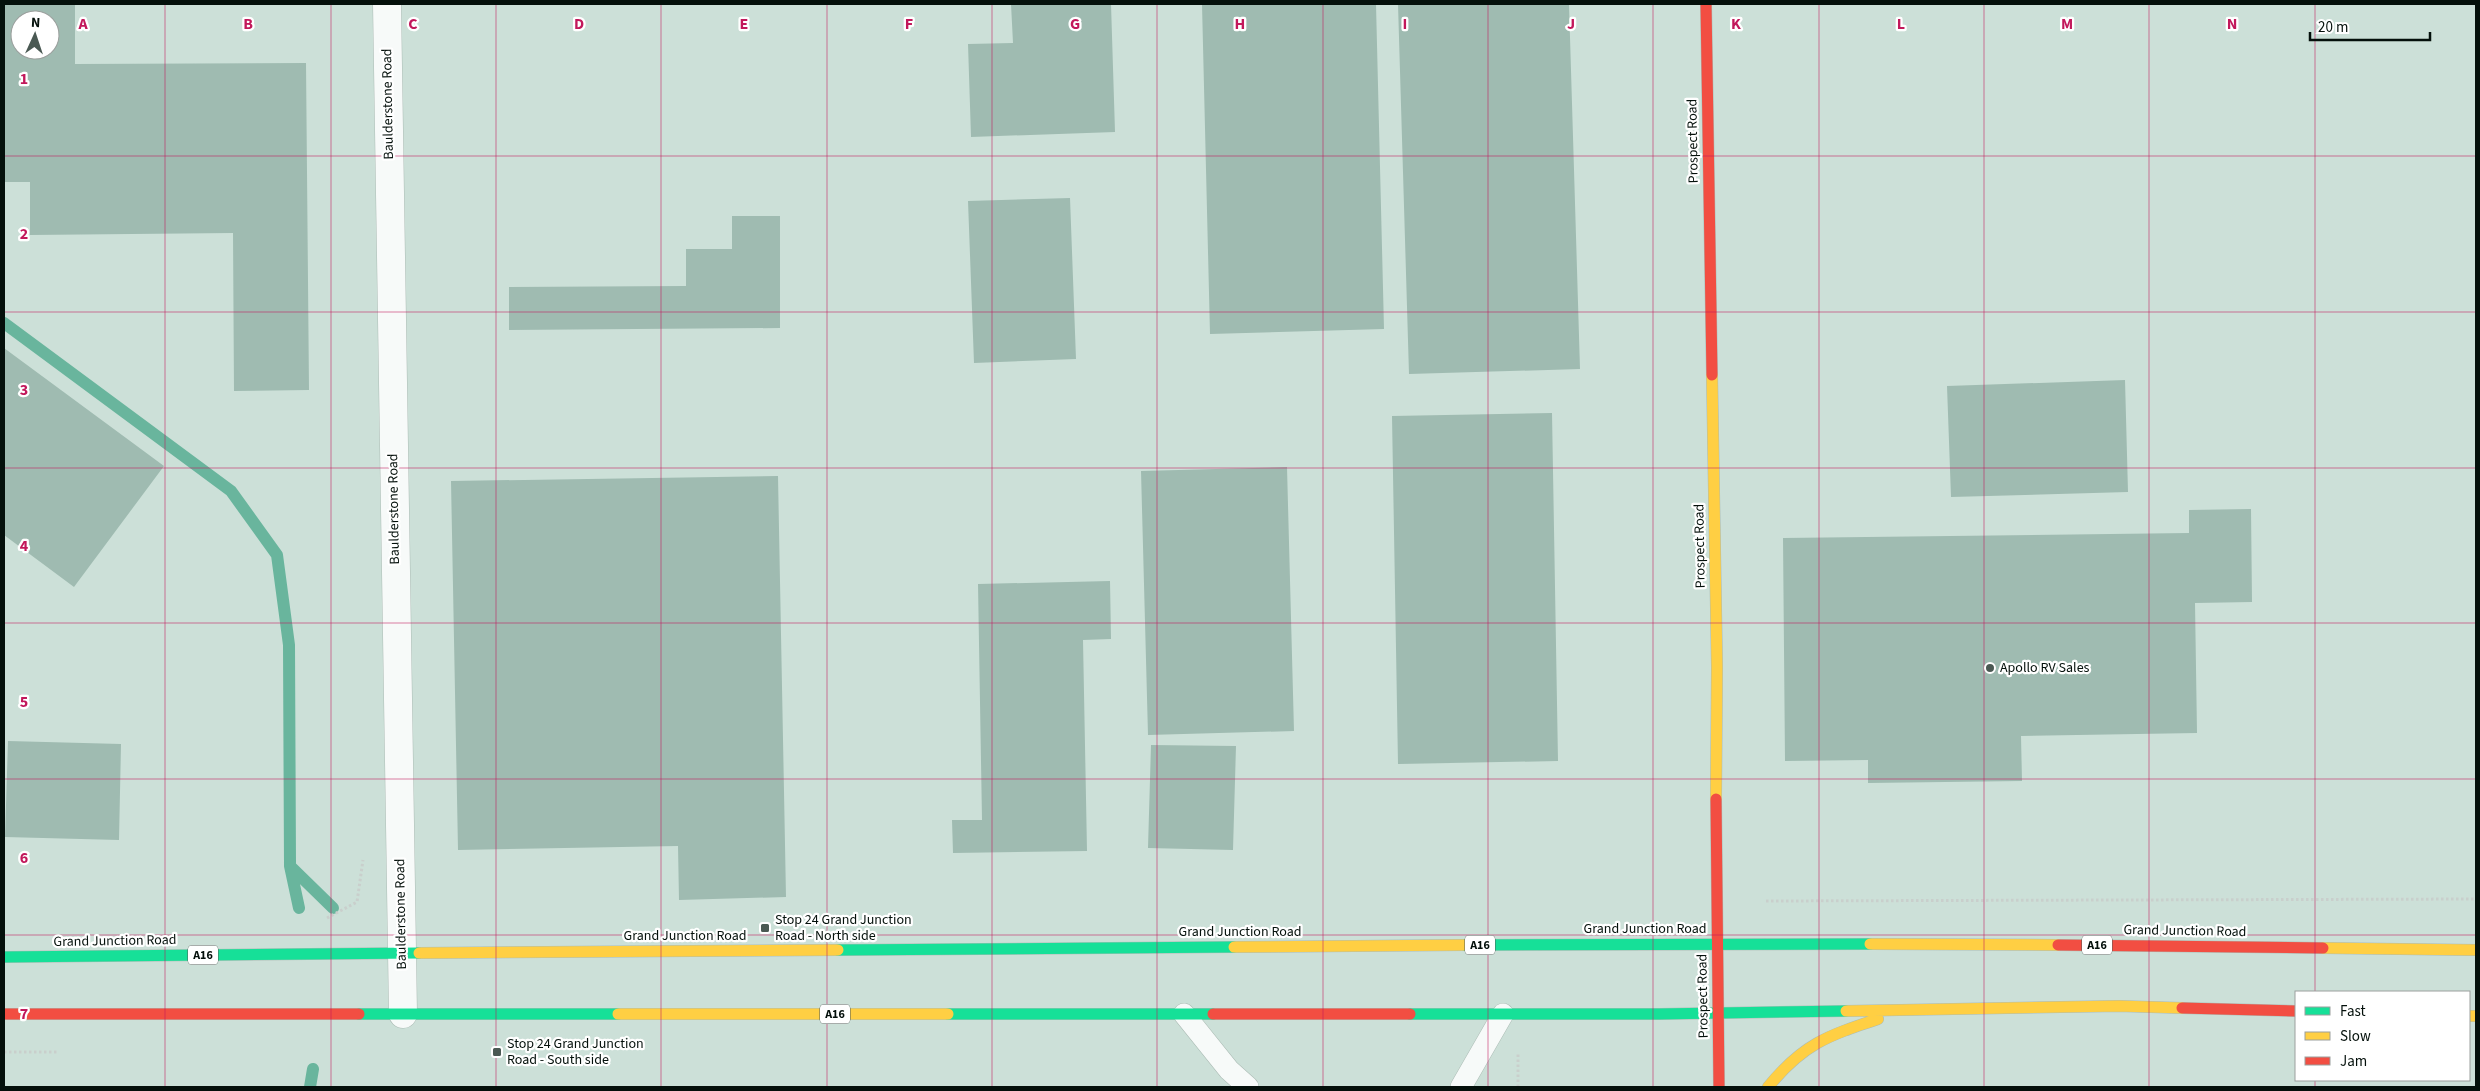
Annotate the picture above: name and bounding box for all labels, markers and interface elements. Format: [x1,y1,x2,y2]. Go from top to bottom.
north arrow [10,10,60,60]
scale bar [2310,10,2430,42]
text: N [30,13,41,33]
text: A [77,13,88,35]
text: B [243,13,253,35]
text: C [408,13,418,35]
text: D [574,13,584,35]
text: E [740,13,748,35]
text: F [905,13,913,35]
text: G [1070,13,1080,35]
text: H [1235,13,1245,35]
text: I [1403,13,1407,35]
text: J [1567,13,1575,35]
text: K [1731,13,1741,35]
text: L [1897,13,1905,35]
text: M [2061,13,2073,35]
text: N [2227,13,2237,35]
text: 20 m [2318,17,2348,38]
street label: Baulderstone Road [377,48,399,160]
text: 1 [20,68,28,90]
street label: Prospect Road [1682,99,1704,183]
text: 2 [20,223,28,245]
text: 3 [20,379,28,401]
street label: Baulderstone Road [383,453,405,565]
street label: Prospect Road [1689,504,1711,588]
text: 4 [20,535,29,557]
place label: Apollo RV Sales [2000,658,2090,678]
marker: Apollo RV Sales [1984,662,1996,674]
text: 5 [20,691,28,713]
text: 6 [20,847,28,869]
street label: Baulderstone Road [390,858,412,970]
place label: Stop 24 Grand Junction Road - North side [775,910,912,946]
street label: Grand Junction Road [1584,919,1706,939]
street label: Grand Junction Road [2123,920,2247,942]
marker: Stop 24 Grand Junction Road - North side [759,922,771,934]
street label: Grand Junction Road [1179,922,1301,942]
street label: Grand Junction Road [624,926,746,946]
street label: Grand Junction Road [53,930,177,952]
road number: A16 [1465,936,1495,954]
road number: A16 [2082,936,2112,954]
road number: A16 [188,946,218,964]
street label: Prospect Road [1692,954,1714,1038]
legend [2295,991,2470,1081]
text: Fast [2340,1001,2366,1022]
text: 7 [20,1003,28,1025]
road number: A16 [820,1004,850,1024]
text: Slow [2340,1026,2371,1047]
place label: Stop 24 Grand Junction Road - South side [507,1034,644,1070]
marker: Stop 24 Grand Junction Road - South side [491,1046,503,1058]
text: Jam [2340,1051,2367,1072]

